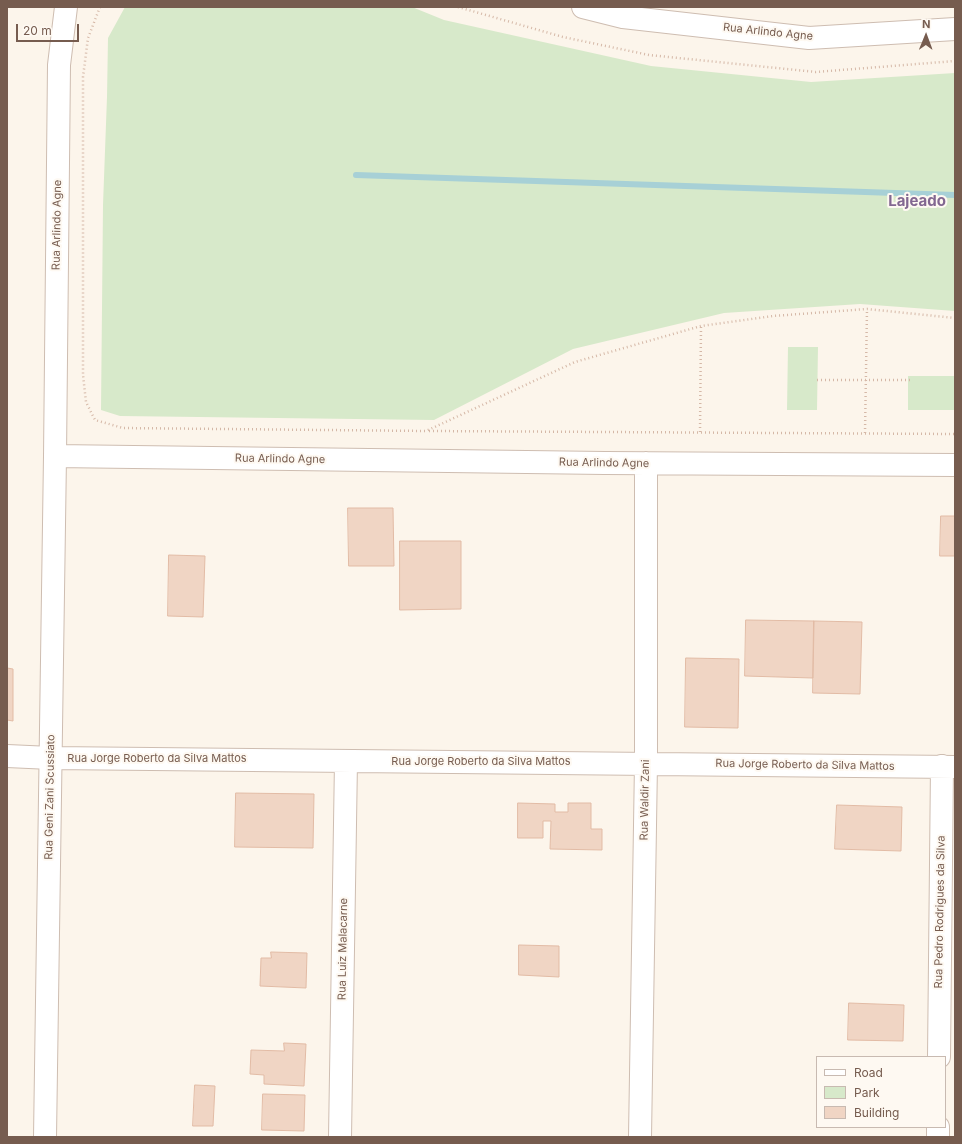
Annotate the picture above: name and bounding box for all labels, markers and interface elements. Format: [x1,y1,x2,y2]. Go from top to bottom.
scale bar [18,16,81,42]
north arrow [906,16,946,56]
text: N [922,17,931,31]
street label: Rua Arlindo Agne [722,21,814,43]
text: 20 m [23,23,52,38]
street label: Rua Arlindo Agne [50,180,64,270]
district label: Lajeado [888,192,946,210]
street label: Rua Arlindo Agne [235,452,325,466]
street label: Rua Arlindo Agne [559,456,649,470]
street label: Rua Geni Zani Scussiato [42,734,58,860]
street label: Rua Jorge Roberto da Silva Mattos [67,752,247,766]
street label: Rua Jorge Roberto da Silva Mattos [391,755,571,769]
street label: Rua Jorge Roberto da Silva Mattos [715,757,895,773]
street label: Rua Waldir Zani [638,759,652,841]
street label: Rua Pedro Rodrigues da Silva [932,835,948,989]
street label: Rua Luiz Malacarne [336,898,350,1000]
legend [816,1056,946,1128]
text: Road [854,1065,883,1080]
text: Park [854,1085,880,1100]
text: Building [854,1105,899,1120]

